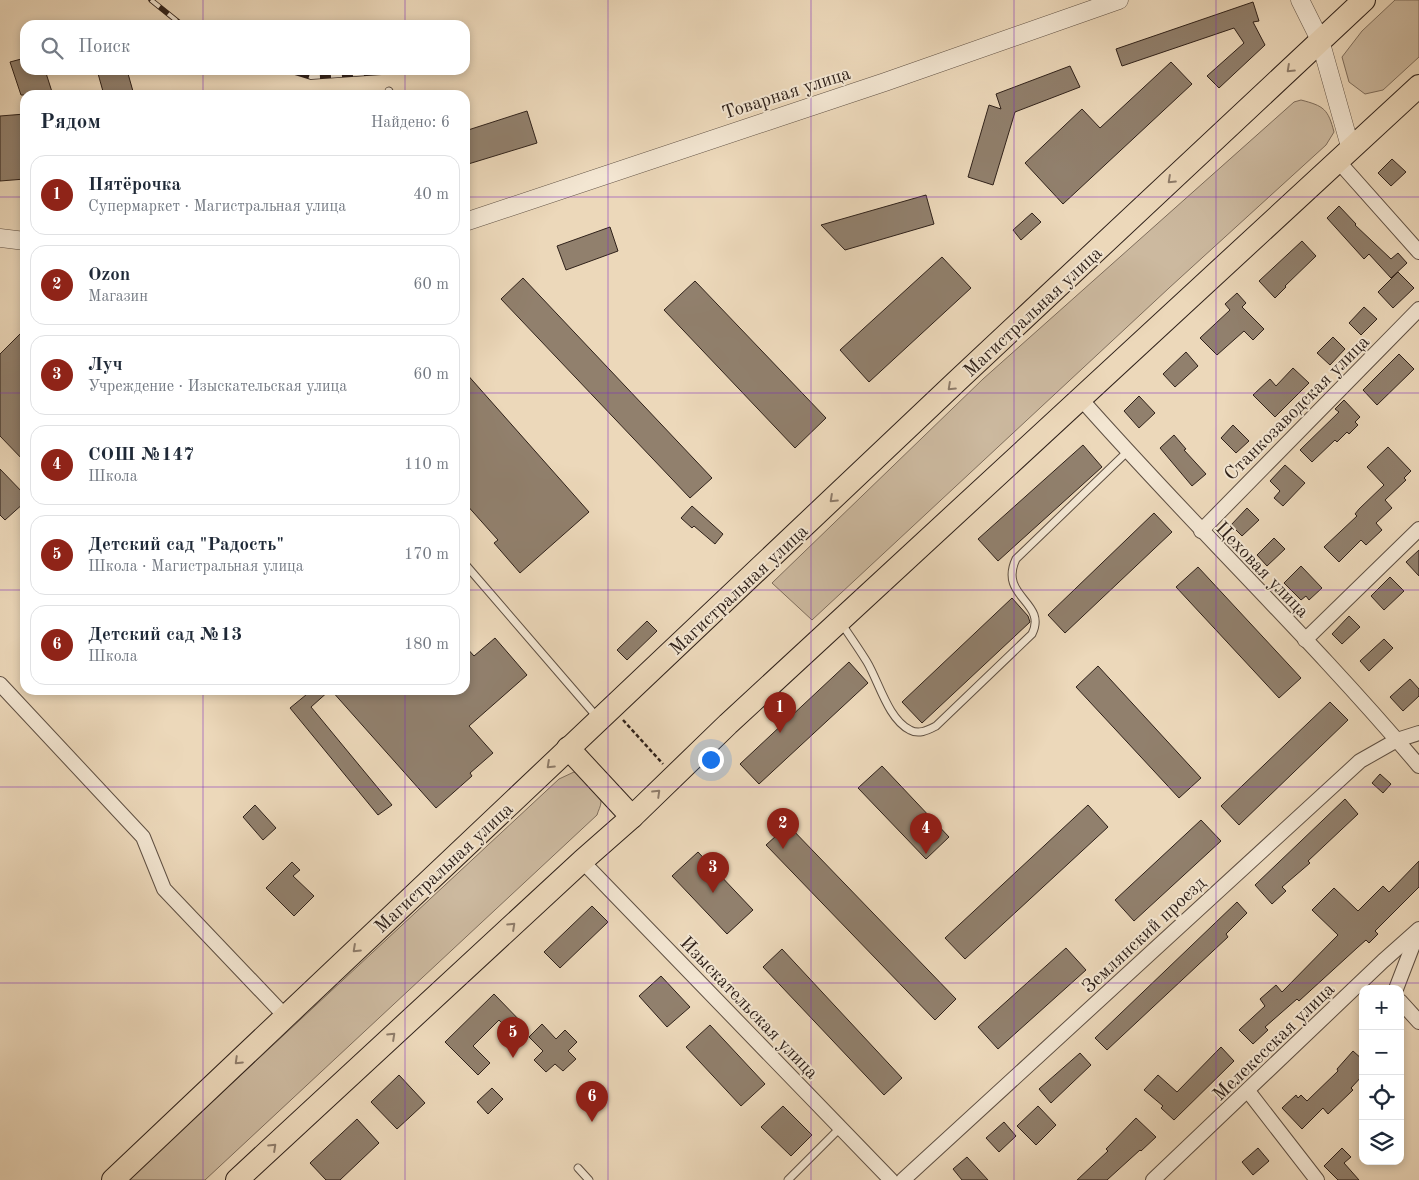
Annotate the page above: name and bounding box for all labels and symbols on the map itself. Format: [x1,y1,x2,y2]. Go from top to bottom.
one-way arrow [1287,63,1296,72]
street label: Товарная улица [720,65,854,124]
one-way arrow [1168,174,1177,183]
street label: Магистральная улица [961,244,1107,382]
street label: Станкозаводская улица [1222,332,1374,485]
one-way arrow [948,381,957,390]
one-way arrow [830,493,839,502]
street label: Цеховая улица [1211,519,1312,623]
street label: Магистральная улица [667,522,813,660]
pin: 1 [764,692,796,733]
your location [698,747,724,773]
one-way arrow [547,759,556,768]
one-way arrow [651,790,660,799]
street label: Магистральная улица [372,800,518,938]
pin: 2 [767,808,799,849]
pin: 4 [910,813,942,854]
pin: 3 [697,852,729,893]
street label: Землянский проезд [1079,874,1211,998]
one-way arrow [506,923,515,932]
street label: Изыскательская улица [675,934,821,1084]
one-way arrow [353,943,362,952]
street label: Мелекесская улица [1210,980,1340,1105]
pin: 5 [497,1017,529,1058]
one-way arrow [387,1033,396,1042]
one-way arrow [235,1055,244,1064]
pin: 6 [576,1081,608,1122]
one-way arrow [268,1144,277,1153]

